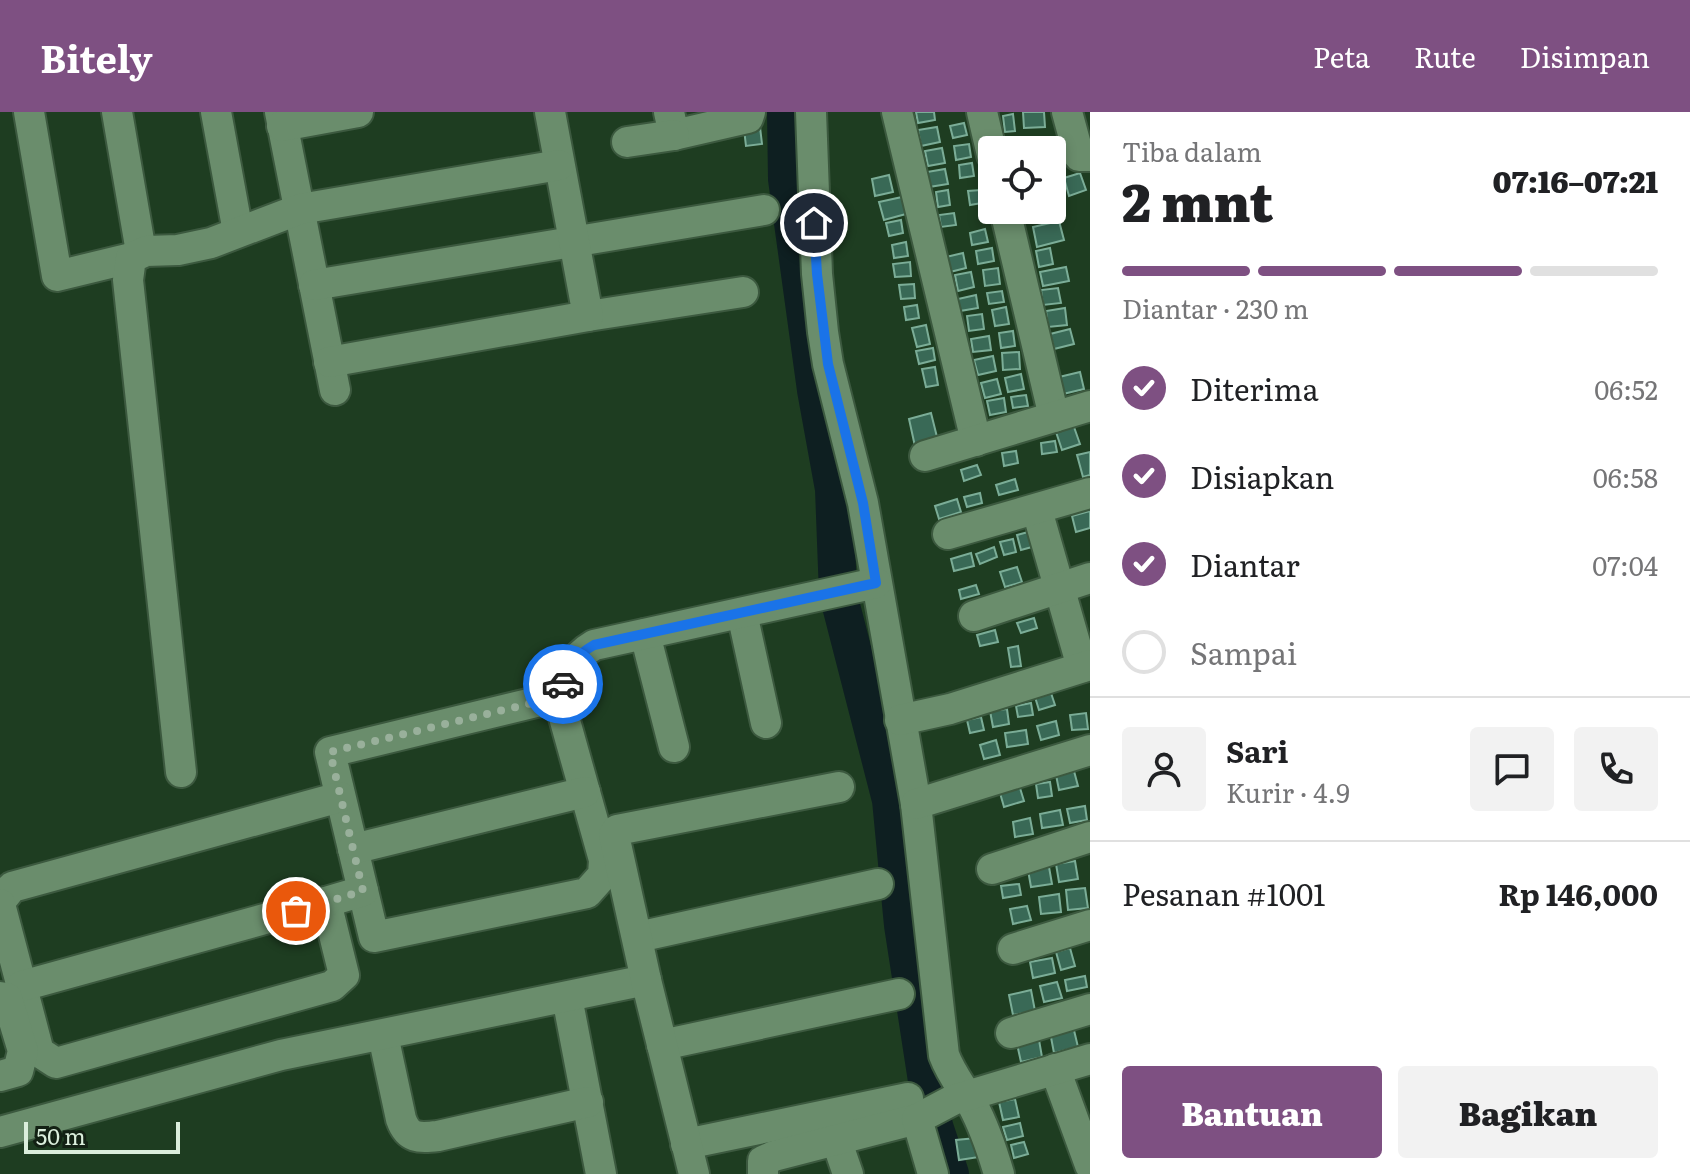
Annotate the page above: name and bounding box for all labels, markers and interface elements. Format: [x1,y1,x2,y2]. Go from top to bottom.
text: Bitely [40,28,153,85]
text: Peta [1313,35,1370,77]
text: Rute [1414,35,1476,77]
text: Disimpan [1520,35,1650,77]
text: Tiba dalam [1122,131,1262,170]
map controls [978,136,1066,224]
button: locate [978,136,1066,224]
text: 07:16–07:21 [1493,158,1658,202]
text: 2 mnt [1122,161,1273,238]
pin [780,189,848,257]
icon: home [792,201,836,245]
text: Diantar · 230 m [1122,288,1309,327]
icon: check [1122,366,1166,410]
text: Diterima [1190,366,1319,410]
text: 06:52 [1594,369,1658,408]
icon: check [1122,454,1166,498]
text: Disiapkan [1190,454,1334,498]
text: 06:58 [1593,457,1658,496]
icon: check [1122,542,1166,586]
text: Diantar [1190,542,1300,586]
text: 07:04 [1592,545,1658,584]
text: Sampai [1190,630,1297,674]
courier [523,644,603,724]
icon: car [541,662,585,706]
button: person [1122,727,1206,811]
button: chat [1470,727,1554,811]
button: phone [1574,727,1658,811]
text: Sari [1226,728,1288,772]
text: Kurir · 4.9 [1226,772,1350,811]
text: Pesanan #1001 [1122,871,1326,915]
text: Rp 146,000 [1498,871,1658,915]
pin [262,877,330,945]
icon: bag [274,889,318,933]
button: Bantuan [1122,1066,1382,1158]
button: Bagikan [1398,1066,1658,1158]
scale bar [24,1118,180,1154]
text: 50 m [36,1119,86,1152]

